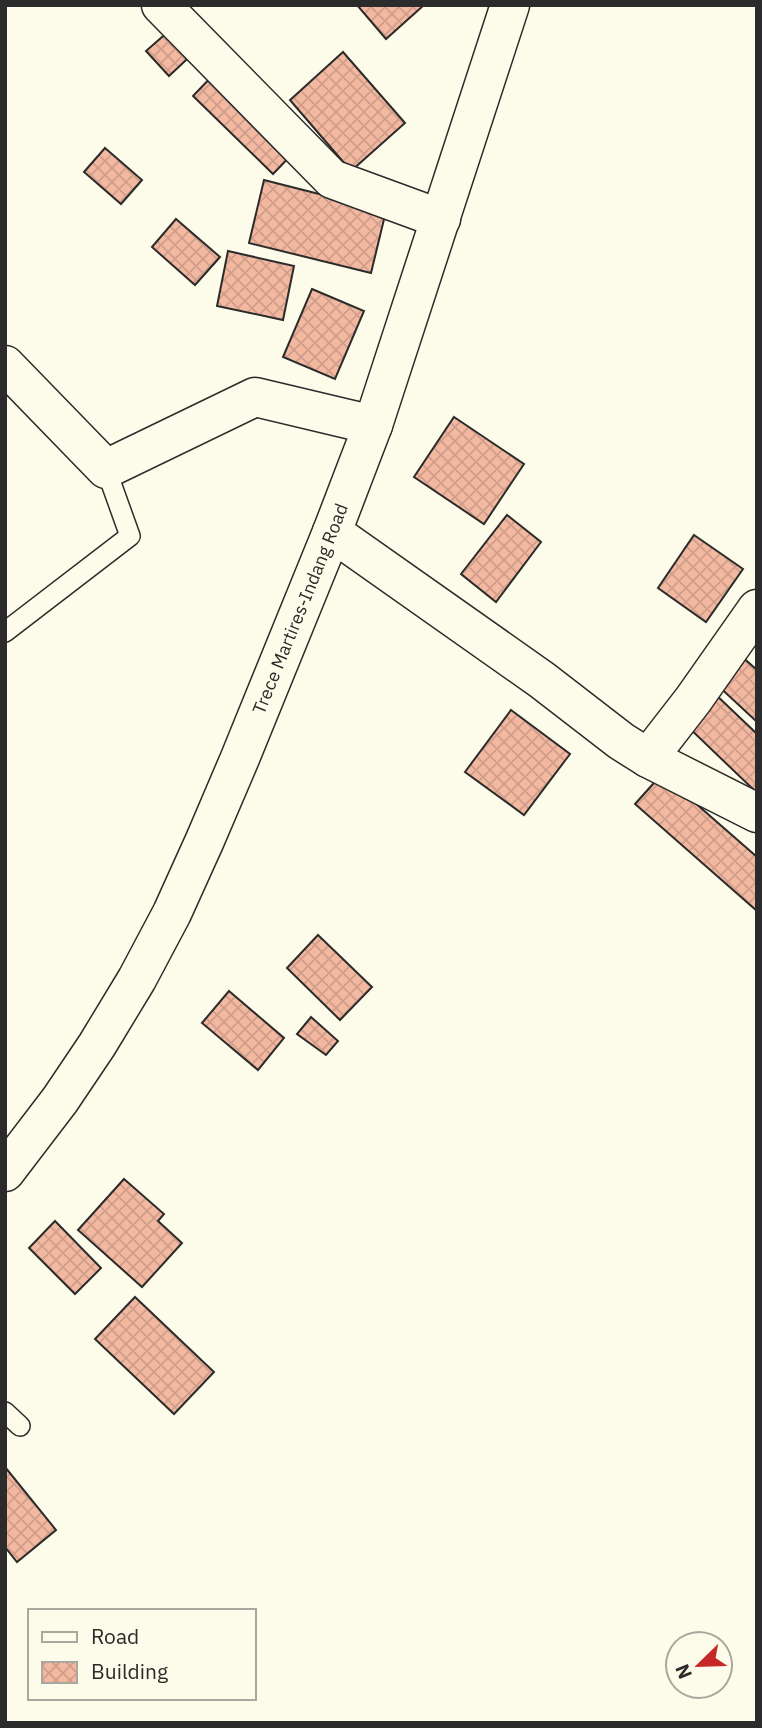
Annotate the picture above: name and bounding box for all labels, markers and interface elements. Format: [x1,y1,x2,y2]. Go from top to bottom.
street label: Trece Martires-Indang Road [247,500,353,717]
legend [28,1609,256,1700]
text: Road [91,1622,139,1650]
north arrow [664,1630,734,1700]
text: Building [91,1657,168,1685]
text: N [670,1661,697,1683]

